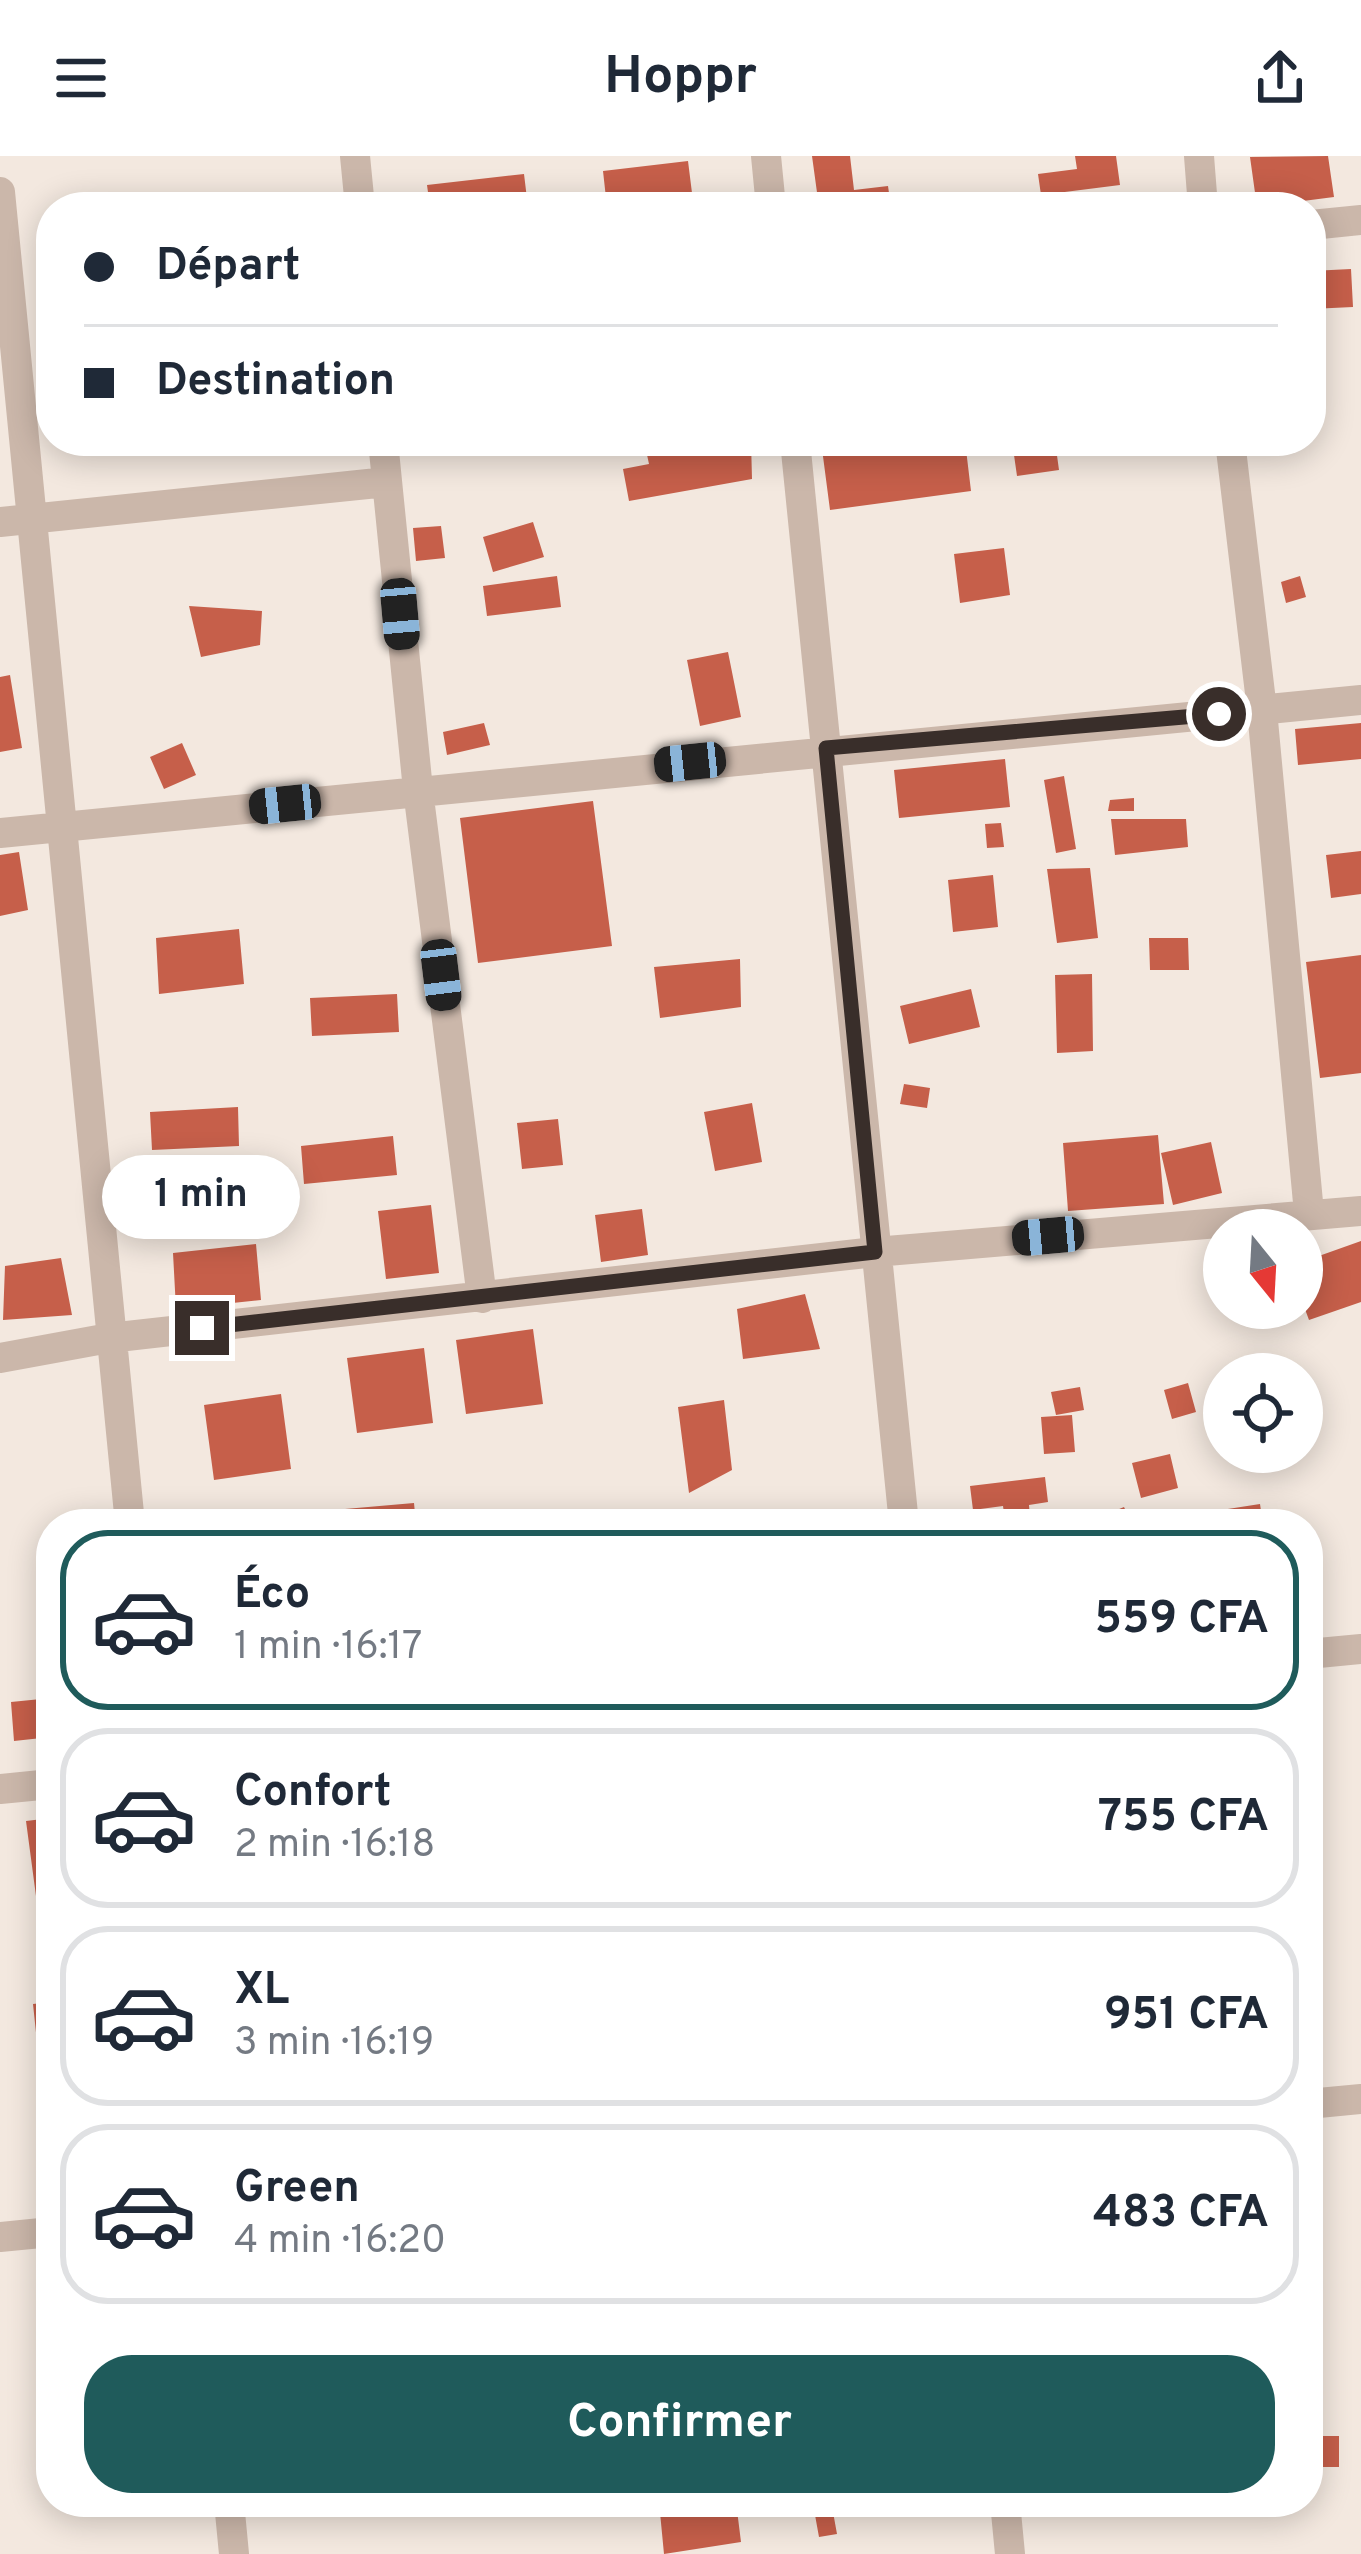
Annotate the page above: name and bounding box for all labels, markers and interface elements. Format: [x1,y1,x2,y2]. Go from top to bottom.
text: Hoppr [604,44,757,113]
icon: menu [48,45,114,111]
icon: share [1247,45,1313,111]
text: Départ [156,239,301,296]
text: Destination [156,354,395,411]
car [379,577,421,651]
route start [1192,687,1246,741]
car [652,740,728,784]
car [247,782,323,826]
car [419,937,463,1013]
callout: 1 min [103,1154,301,1238]
text: 1 min [154,1172,248,1221]
north arrow [1203,1209,1323,1329]
map controls [1203,1209,1323,1473]
car [1011,1215,1085,1257]
route end [175,1301,229,1355]
button: locate [1203,1353,1323,1473]
icon: car [90,1566,198,1674]
text: Éco [234,1567,310,1624]
text: 559 CFA [1094,1592,1269,1649]
text: 1 min · 16:17 [234,1624,422,1673]
icon: car [90,1764,198,1872]
text: Confort [234,1765,391,1822]
text: 755 CFA [1098,1790,1269,1847]
text: 2 min · 16:18 [234,1822,435,1871]
icon: car [90,1962,198,2070]
text: XL [234,1963,289,2020]
text: 951 CFA [1104,1988,1269,2045]
text: 3 min · 16:19 [234,2020,434,2069]
icon: car [90,2160,198,2268]
text: Green [234,2161,360,2218]
text: 483 CFA [1093,2186,1269,2243]
text: 4 min · 16:20 [234,2218,446,2267]
button: Confirmer [84,2355,1275,2493]

